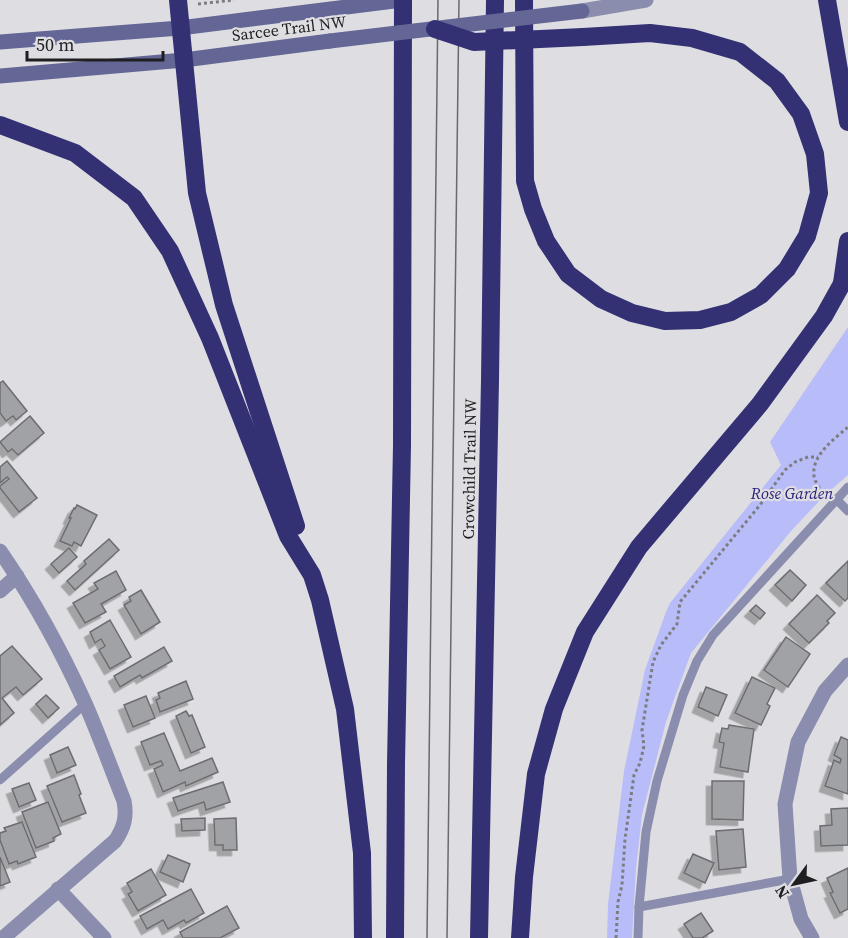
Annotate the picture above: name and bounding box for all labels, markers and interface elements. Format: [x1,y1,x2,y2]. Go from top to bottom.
street label: Sarcee Trail NW [231,10,348,46]
scale bar [27,24,164,62]
text: 50 m [36,32,74,57]
street label: Crowchild Trail NW [457,398,481,540]
park label: Rose Garden [750,482,833,504]
north arrow [764,854,824,914]
text: N [769,881,794,903]

